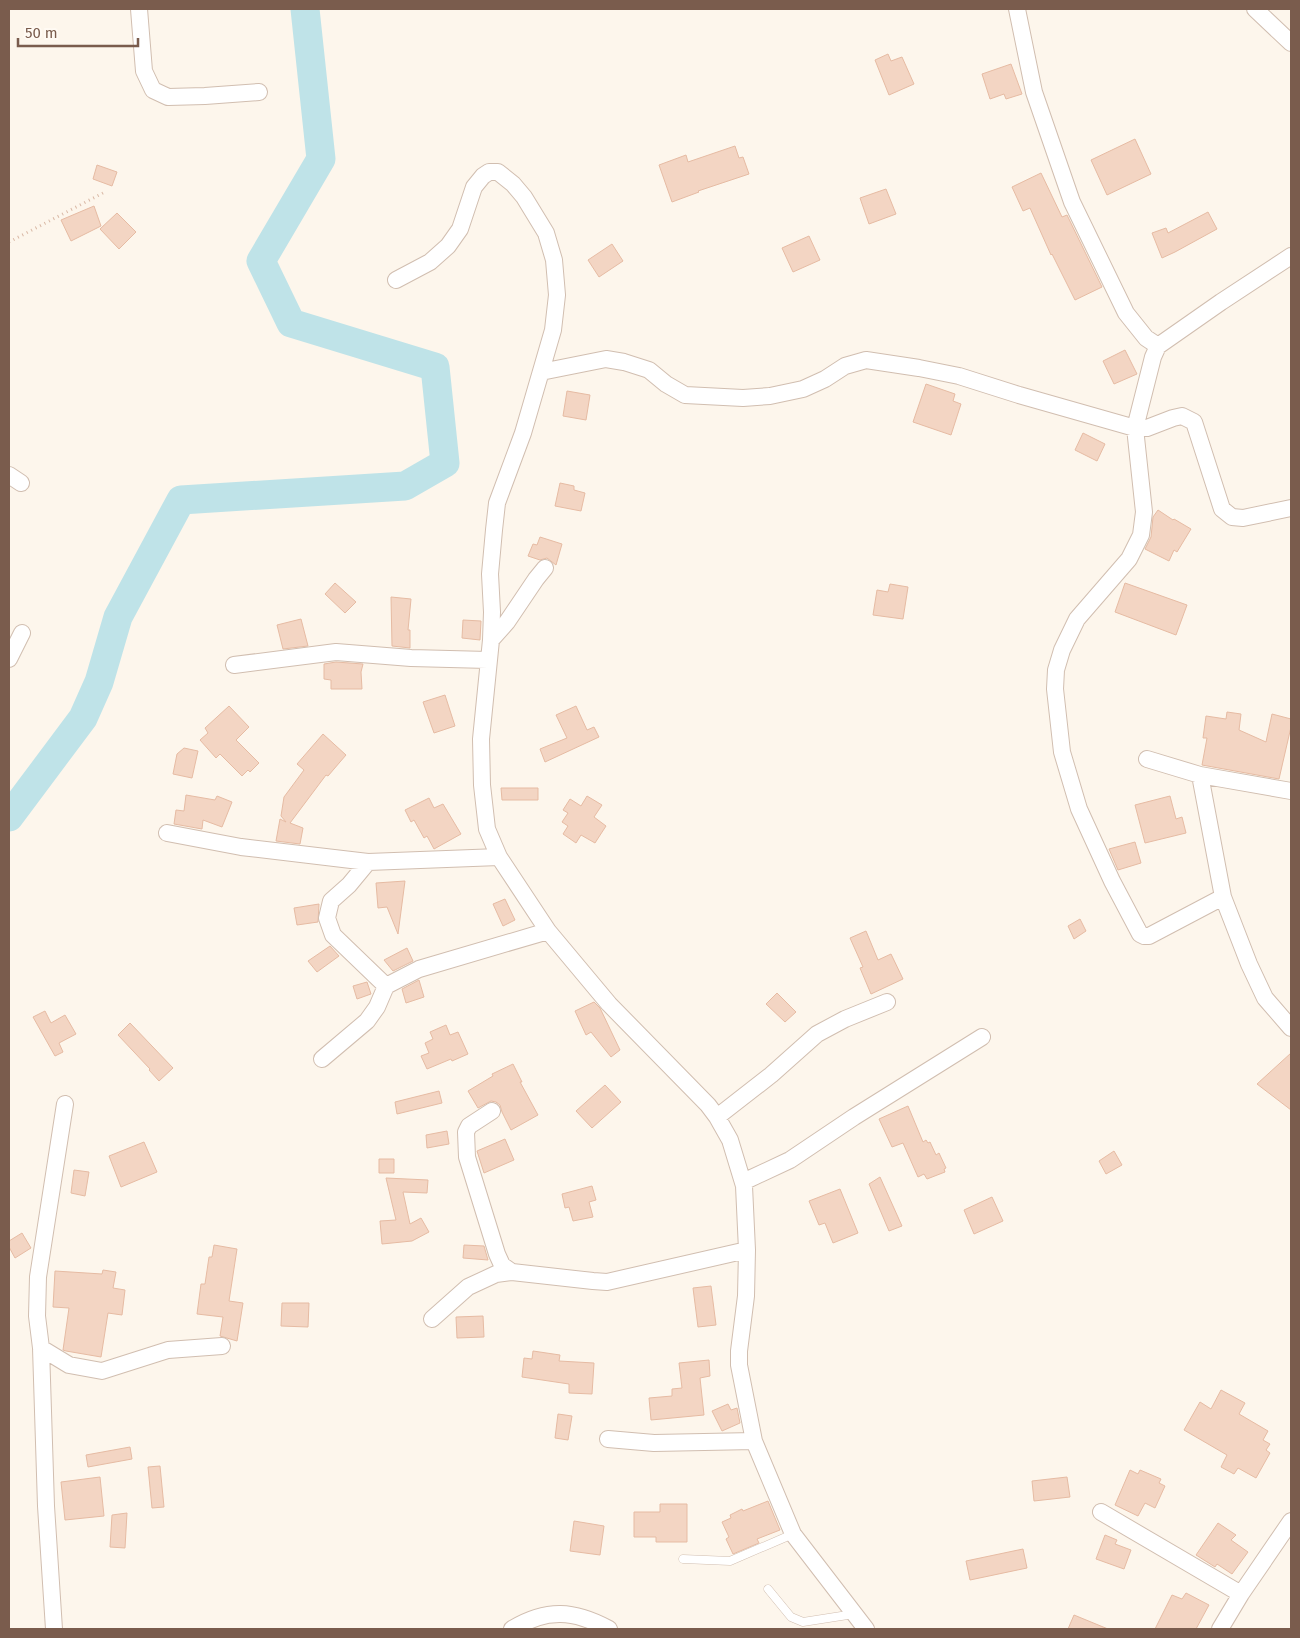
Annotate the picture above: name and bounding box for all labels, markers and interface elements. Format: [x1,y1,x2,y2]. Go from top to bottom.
scale bar [18,15,138,47]
text: 50 m [25,24,58,42]

